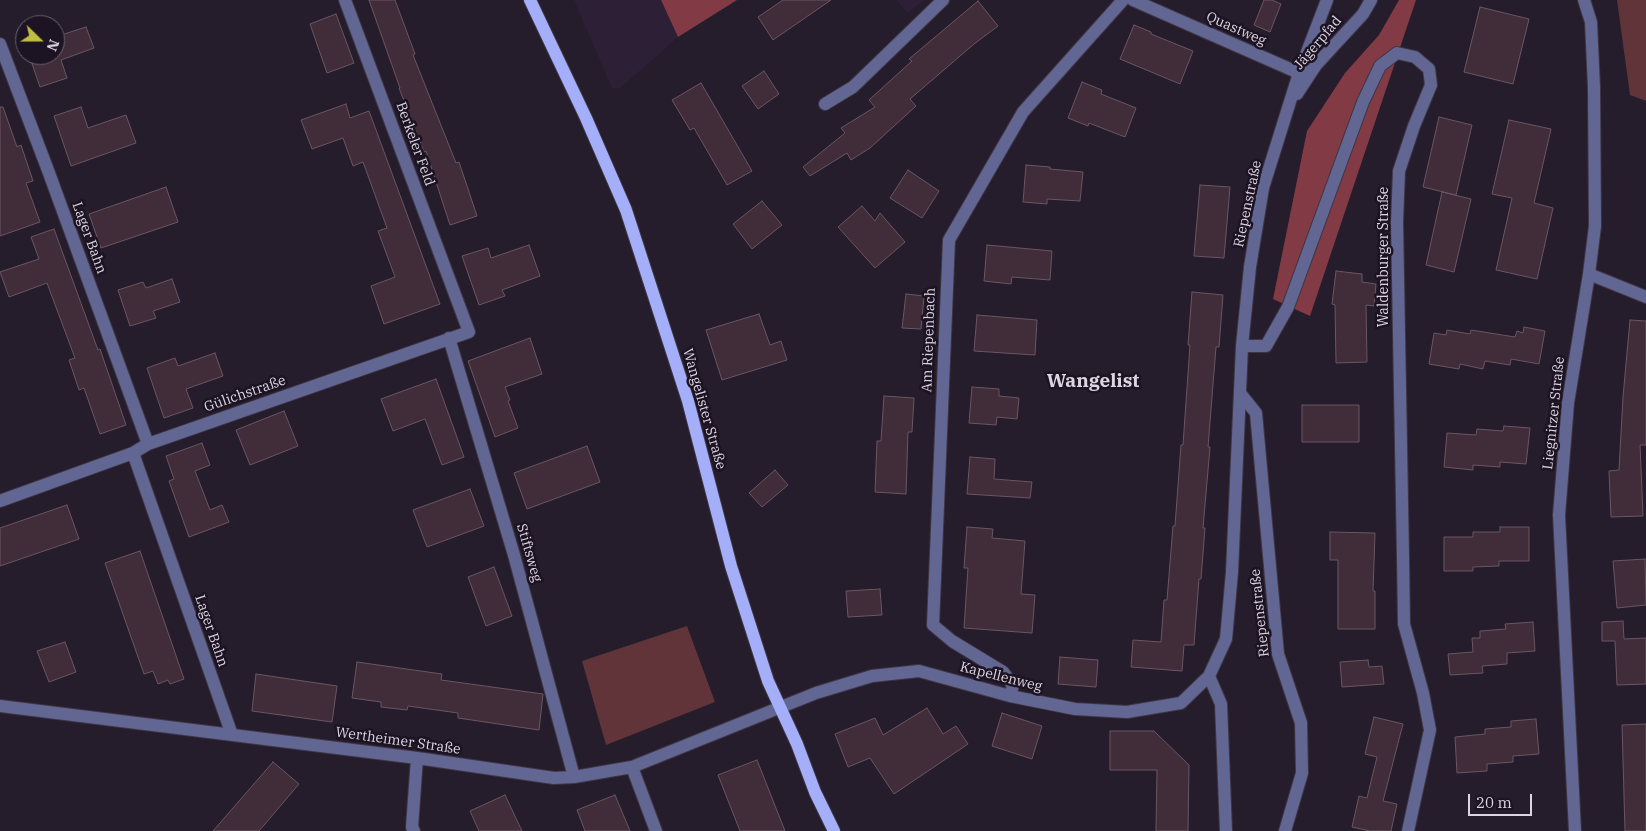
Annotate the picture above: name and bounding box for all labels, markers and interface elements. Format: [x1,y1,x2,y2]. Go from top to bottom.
street label: Quastweg [1203,8,1269,50]
street label: Jägerpfad [1291,13,1345,73]
north arrow [15,15,65,65]
text: N [43,37,63,54]
street label: Berkeler Feld [392,100,438,188]
street label: Riepenstraße [1231,159,1265,249]
street label: Waldenburger Straße [1376,187,1392,327]
street label: Lager Bahn [68,200,110,276]
street label: Am Riepenbach [919,287,939,393]
street label: Wangelister Straße [679,347,729,471]
street label: Liegnitzer Straße [1540,356,1568,470]
district label: Wangelist [1047,371,1139,393]
street label: Gülichstraße [202,372,288,416]
street label: Stiftsweg [513,522,545,584]
street label: Riepenstraße [1247,568,1273,658]
street label: Lager Bahn [191,593,231,669]
street label: Kapellenweg [958,659,1044,695]
street label: Wertheimer Straße [334,724,462,758]
scale bar [1471,784,1535,816]
text: 20 m [1476,793,1512,812]

